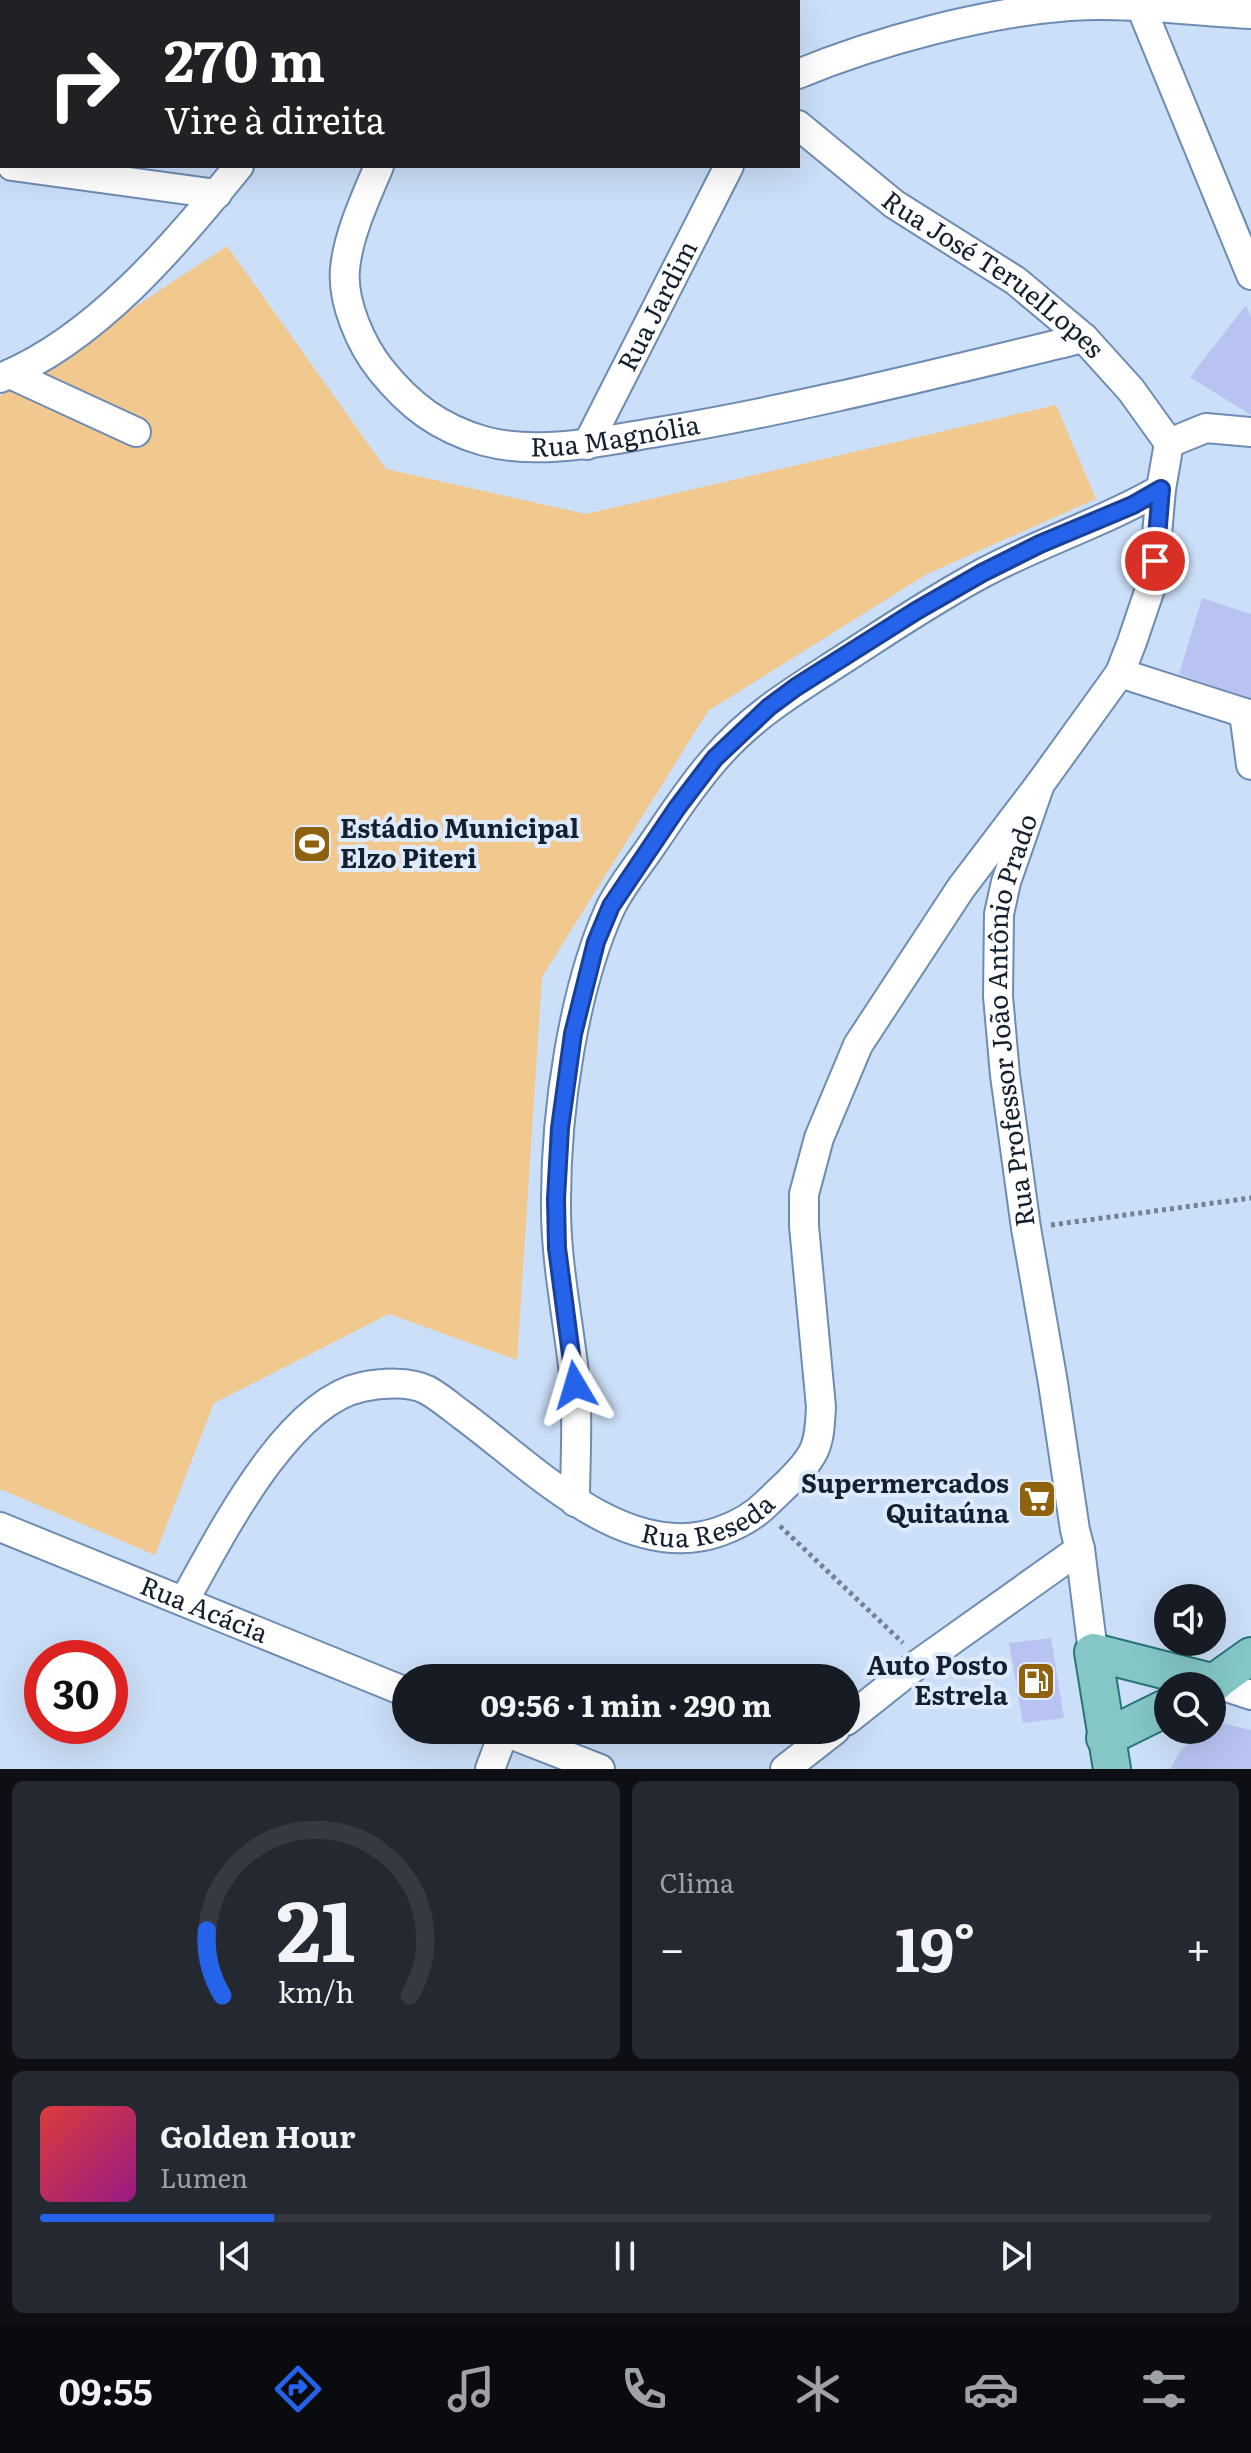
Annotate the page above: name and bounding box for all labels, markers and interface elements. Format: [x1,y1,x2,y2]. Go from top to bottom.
text: 270 m [164,16,325,99]
icon: right [32,32,136,136]
text: Vire à direita [164,92,385,145]
street label: Rua José TeruelLopes [875,180,1115,365]
street label: Rua Jardim [606,233,705,377]
street label: Rua Magnólia [530,403,703,464]
pin [1121,527,1189,595]
icon: arrive [1133,539,1177,583]
place label: Estádio Municipal Elzo Piteri [340,807,579,876]
street label: Rua Professor João Antônio Prado [976,808,1045,1229]
sports icon: Estádio Municipal Elzo Piteri [291,823,333,865]
position arrow [533,1343,617,1427]
place label: Supermercados Quitaúna [801,1462,1009,1531]
supermarket icon: Supermercados Quitaúna [1016,1478,1058,1520]
street label: Rua Reseda [638,1484,782,1555]
street label: Rua Acácia [135,1564,275,1651]
map controls [1154,1584,1226,1744]
button: sound [1154,1584,1226,1656]
speed limit sign: 30 [24,1640,128,1744]
place label: Auto Posto Estrela [867,1644,1008,1713]
fuel station icon: Auto Posto Estrela [1015,1660,1057,1702]
button: search [1154,1672,1226,1744]
text: 09:56 · 1 min · 290 m [480,1682,772,1726]
text: Clima [660,1862,734,1901]
text: 21 [276,1864,355,1988]
text: 19° [895,1901,976,1990]
text: − [660,1913,685,1979]
text: + [1185,1913,1211,1979]
text: km/h [278,1969,354,2012]
text: Golden Hour [160,2113,355,2157]
text: Lumen [160,2157,248,2196]
icon: previous [213,2234,257,2278]
icon: pause [603,2234,647,2278]
icon: next [994,2234,1038,2278]
icon: directions [270,2361,326,2417]
icon: music [443,2361,499,2417]
icon: phone [616,2361,672,2417]
icon: climate [790,2361,846,2417]
icon: car [963,2361,1019,2417]
icon: filters [1136,2361,1192,2417]
text: 09:55 [59,2363,153,2416]

